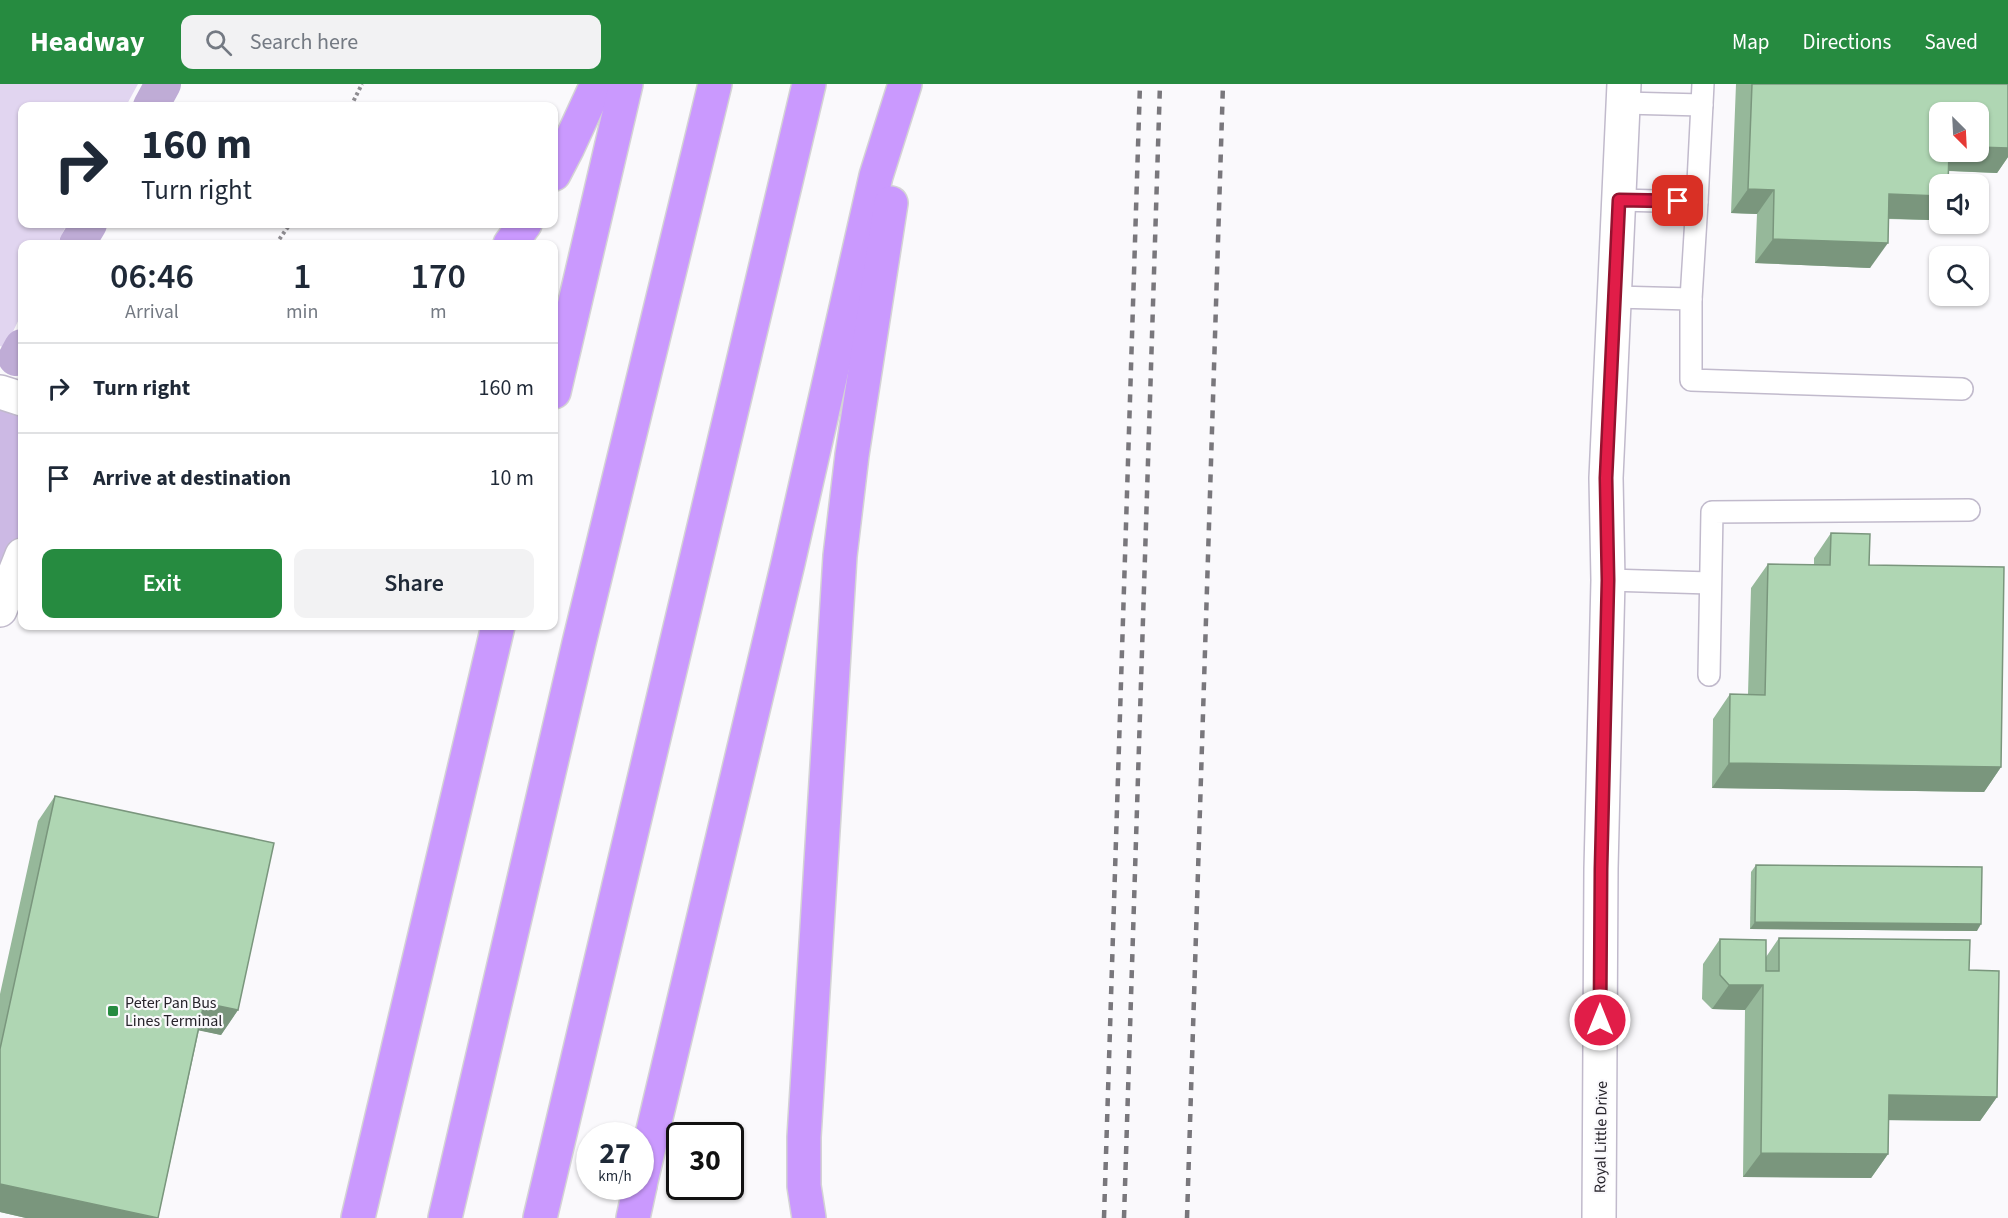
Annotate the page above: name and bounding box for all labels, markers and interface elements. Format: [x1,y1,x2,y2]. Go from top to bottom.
search box [181,15,601,69]
text: Headway [30,22,145,62]
icon: search [202,26,235,59]
text: Search here [250,26,358,58]
text: Map [1732,27,1770,57]
text: Directions [1803,27,1891,57]
text: Saved [1924,27,1978,57]
north arrow [1929,102,1989,162]
map controls [1929,102,1989,306]
text: 160 m [141,115,252,175]
icon: right [42,126,120,204]
text: Turn right [141,171,252,210]
button: sound [1929,174,1989,234]
pin [1652,175,1703,226]
icon: arrive [1661,184,1694,217]
button: search [1929,246,1989,306]
text: 06:46 [110,251,194,302]
text: 1 [293,251,311,302]
text: 170 [410,251,466,302]
text: Arrival [125,298,179,326]
text: min [286,298,318,326]
text: m [430,298,446,326]
icon: right [42,372,75,405]
text: Turn right [93,372,190,404]
text: 160 m [479,372,534,404]
icon: arrive [42,462,75,495]
text: Arrive at destination [93,462,291,494]
text: 10 m [489,462,534,494]
button: Exit [42,549,282,618]
button: Share [294,549,534,618]
position arrow [1568,988,1632,1052]
place label: Peter Pan Bus Lines Terminal [125,992,222,1032]
marker: Peter Pan Bus Lines Terminal [106,1004,120,1018]
street label: Royal Little Drive [1589,1081,1613,1193]
speed limit sign: 30 [666,1122,744,1200]
text: 27 [599,1132,631,1175]
text: km/h [598,1166,632,1187]

